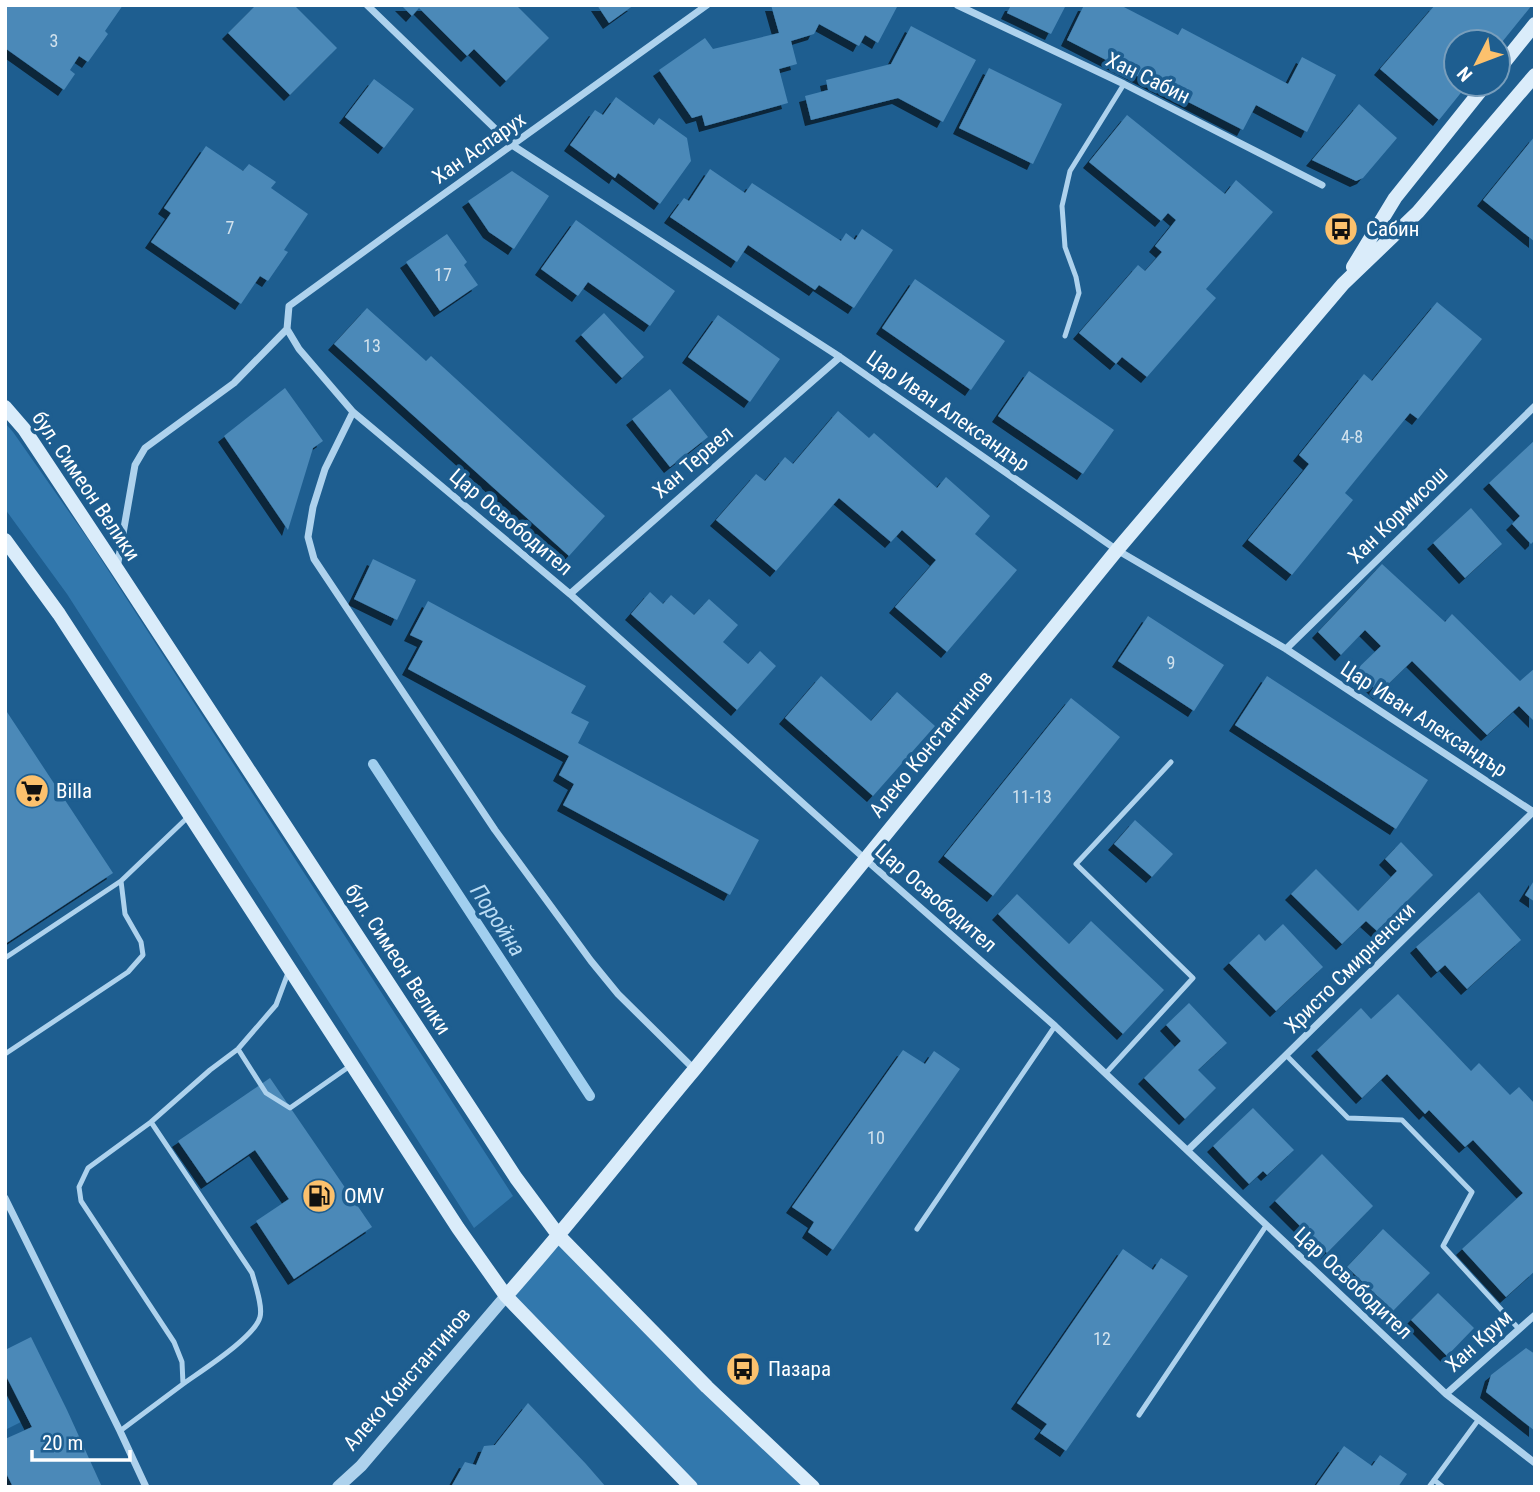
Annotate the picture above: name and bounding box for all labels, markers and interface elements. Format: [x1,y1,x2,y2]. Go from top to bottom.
north arrow [1442,28,1512,98]
house number: 3 [50,30,58,51]
street label: Хан Сабин [1102,47,1194,109]
text: N [1452,62,1477,86]
street label: Хан Аспарух [428,107,530,189]
bus stop icon: Сабин [1322,210,1360,248]
house number: 7 [226,217,235,238]
place label: Сабин [1366,217,1419,241]
house number: 17 [434,264,452,285]
house number: 13 [363,335,381,356]
street label: Цар Иван Александър [862,346,1034,476]
street label: бул. Симеон Велики [27,407,145,565]
street label: Хан Тервел [648,421,738,503]
house number: 4-8 [1341,426,1363,447]
street label: Хан Кормисош [1343,462,1453,568]
street label: Цар Освободител [445,464,577,580]
house number: 9 [1167,652,1175,673]
street label: Цар Иван Александър [1336,656,1512,782]
street label: Алеко Константинов [865,666,997,822]
supermarket icon: Billa [13,772,51,810]
place label: Billa [56,779,92,803]
house number: 11-13 [1012,786,1052,807]
street label: Цар Освободител [870,839,1002,957]
street label: бул. Симеон Велики [340,879,456,1039]
water label: Поройна [464,879,531,961]
street label: Христо Смирненски [1280,898,1420,1038]
house number: 10 [867,1127,885,1148]
fuel station icon: OMV [300,1177,338,1215]
place label: OMV [344,1184,384,1208]
street label: Цар Освободител [1289,1222,1417,1344]
street label: Алеко Константинов [338,1303,476,1455]
street label: Хан Крум [1441,1305,1517,1377]
house number: 12 [1093,1328,1111,1349]
bus stop icon: Пазара [724,1350,762,1388]
place label: Пазара [768,1357,831,1381]
scale bar [32,1418,130,1462]
text: 20 m [42,1431,83,1455]

